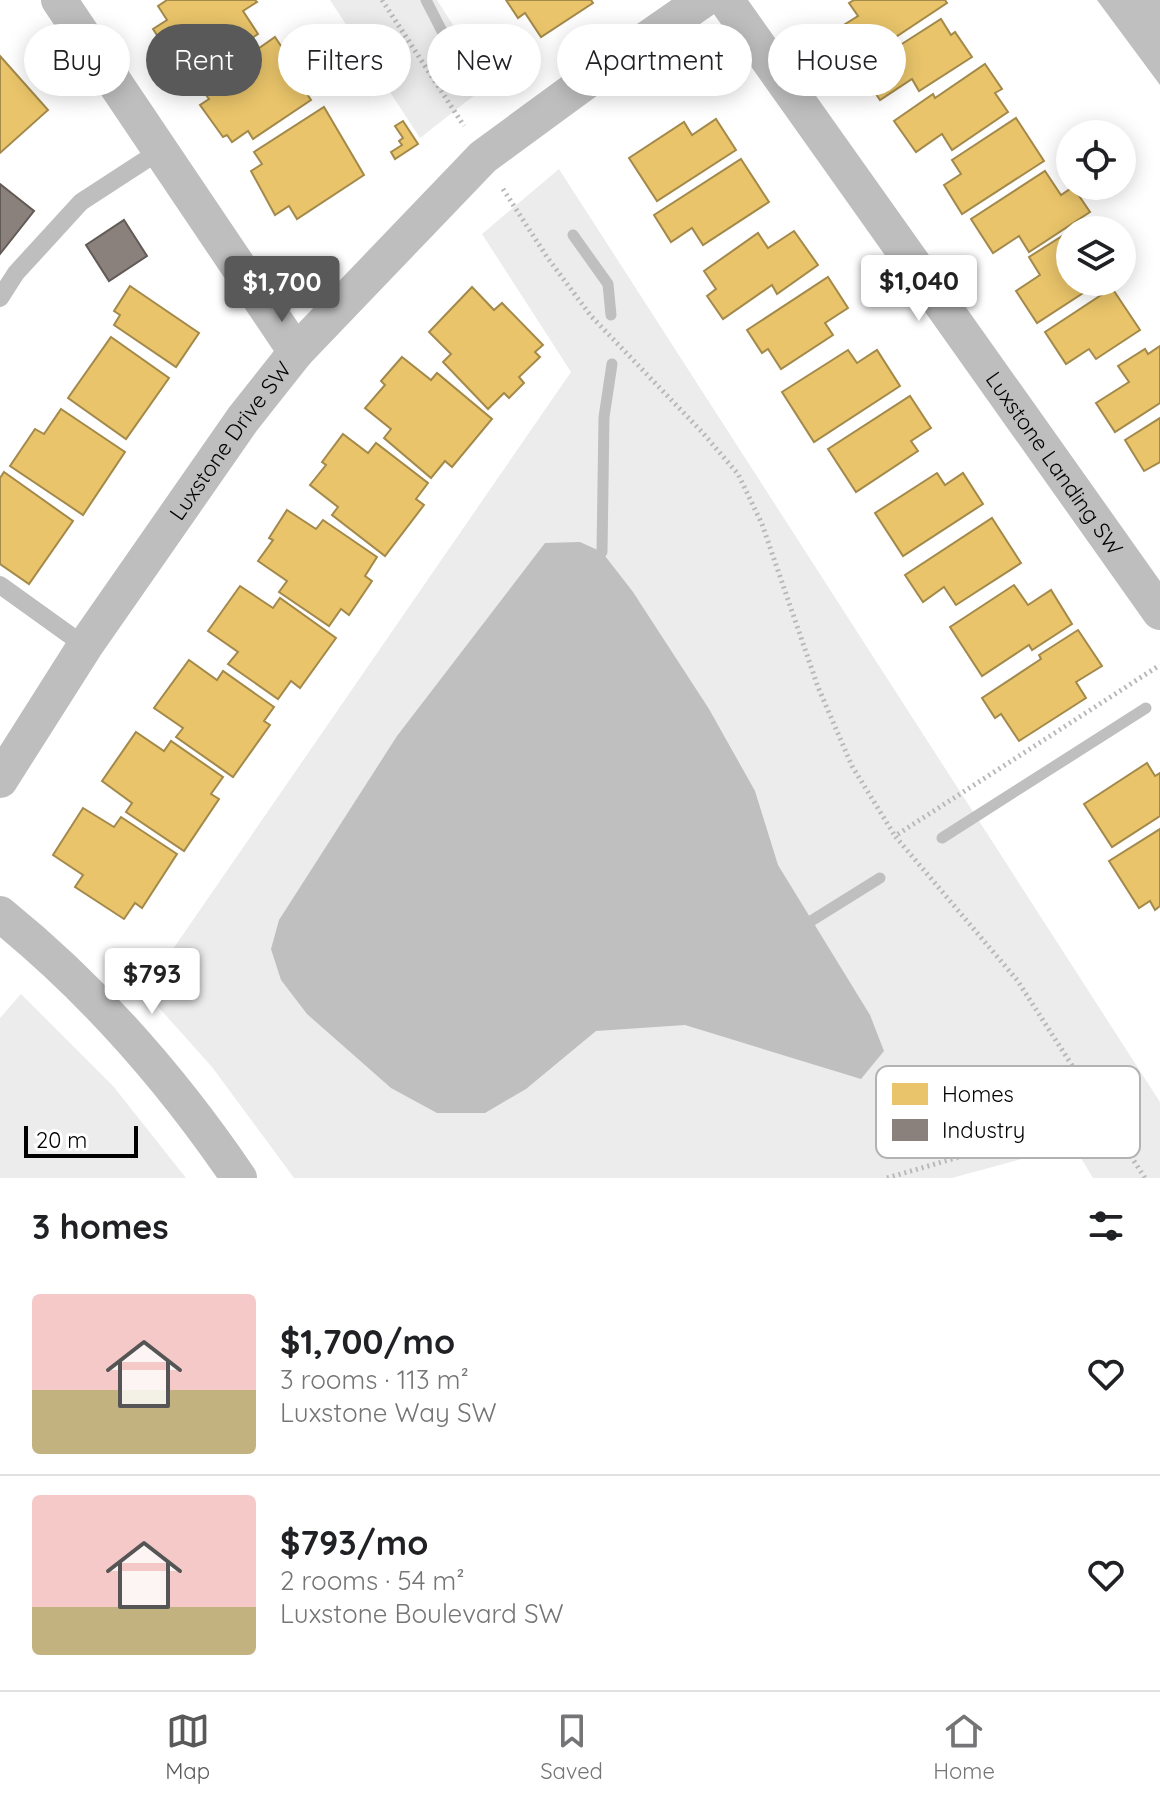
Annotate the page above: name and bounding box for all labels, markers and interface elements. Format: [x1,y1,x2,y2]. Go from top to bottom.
chip: Buy [24,24,130,96]
chip: Rent [146,24,262,96]
chip: Filters [278,24,411,96]
chip: New [427,24,541,96]
chip: Apartment [557,24,752,96]
chip: House [768,24,906,96]
map controls [1056,120,1136,296]
button: locate [1056,120,1136,200]
button: layers [1056,216,1136,296]
pin: $1,040 [854,255,984,323]
pin: $1,700 [217,256,347,324]
text: $1,040 [879,264,959,297]
text: $1,700 [243,265,322,298]
street label: Luxstone Drive SW [163,356,297,526]
street label: Luxstone Landing SW [980,366,1129,561]
pin: $793 [105,948,199,1016]
text: $793 [123,957,181,990]
legend [876,1066,1140,1158]
text: Homes [942,1080,1014,1108]
text: Industry [942,1116,1025,1144]
scale bar [24,1122,138,1158]
text: 20 m [36,1126,87,1154]
icon: filters [1084,1204,1128,1248]
text: 3 homes [32,1205,169,1248]
text: $1,700/mo [280,1320,455,1363]
icon: home [96,1326,192,1422]
icon: heart [1084,1352,1128,1396]
text: 3 rooms · 113 m² [280,1363,469,1396]
text: Luxstone Way SW [280,1396,497,1429]
text: $793/mo [280,1521,428,1564]
icon: home [96,1527,192,1623]
icon: heart [1084,1553,1128,1597]
text: 2 rooms · 54 m² [280,1564,464,1597]
text: Luxstone Boulevard SW [280,1597,564,1630]
tab: Map [165,1709,210,1785]
tab: Saved [540,1709,603,1785]
tab: Home [933,1709,995,1785]

